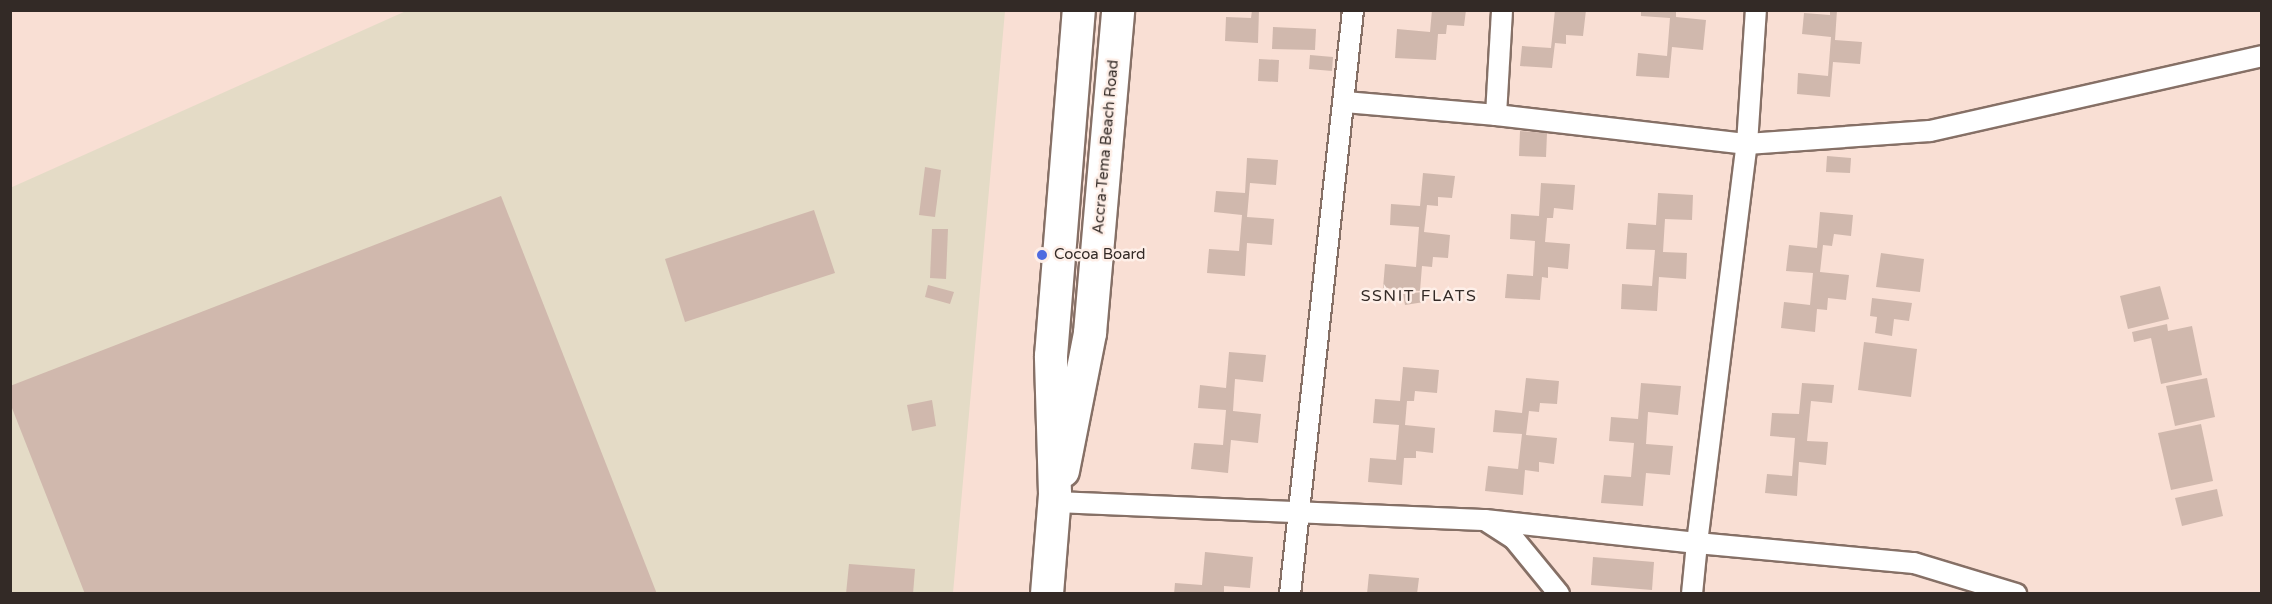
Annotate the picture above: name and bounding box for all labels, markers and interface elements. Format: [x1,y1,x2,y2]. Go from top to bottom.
street label: Accra-Tema Beach Road [1089,59,1123,235]
place label: Cocoa Board [1054,246,1146,264]
marker: Cocoa Board [1035,248,1049,262]
district label: SSNIT FLATS [1361,286,1477,306]

